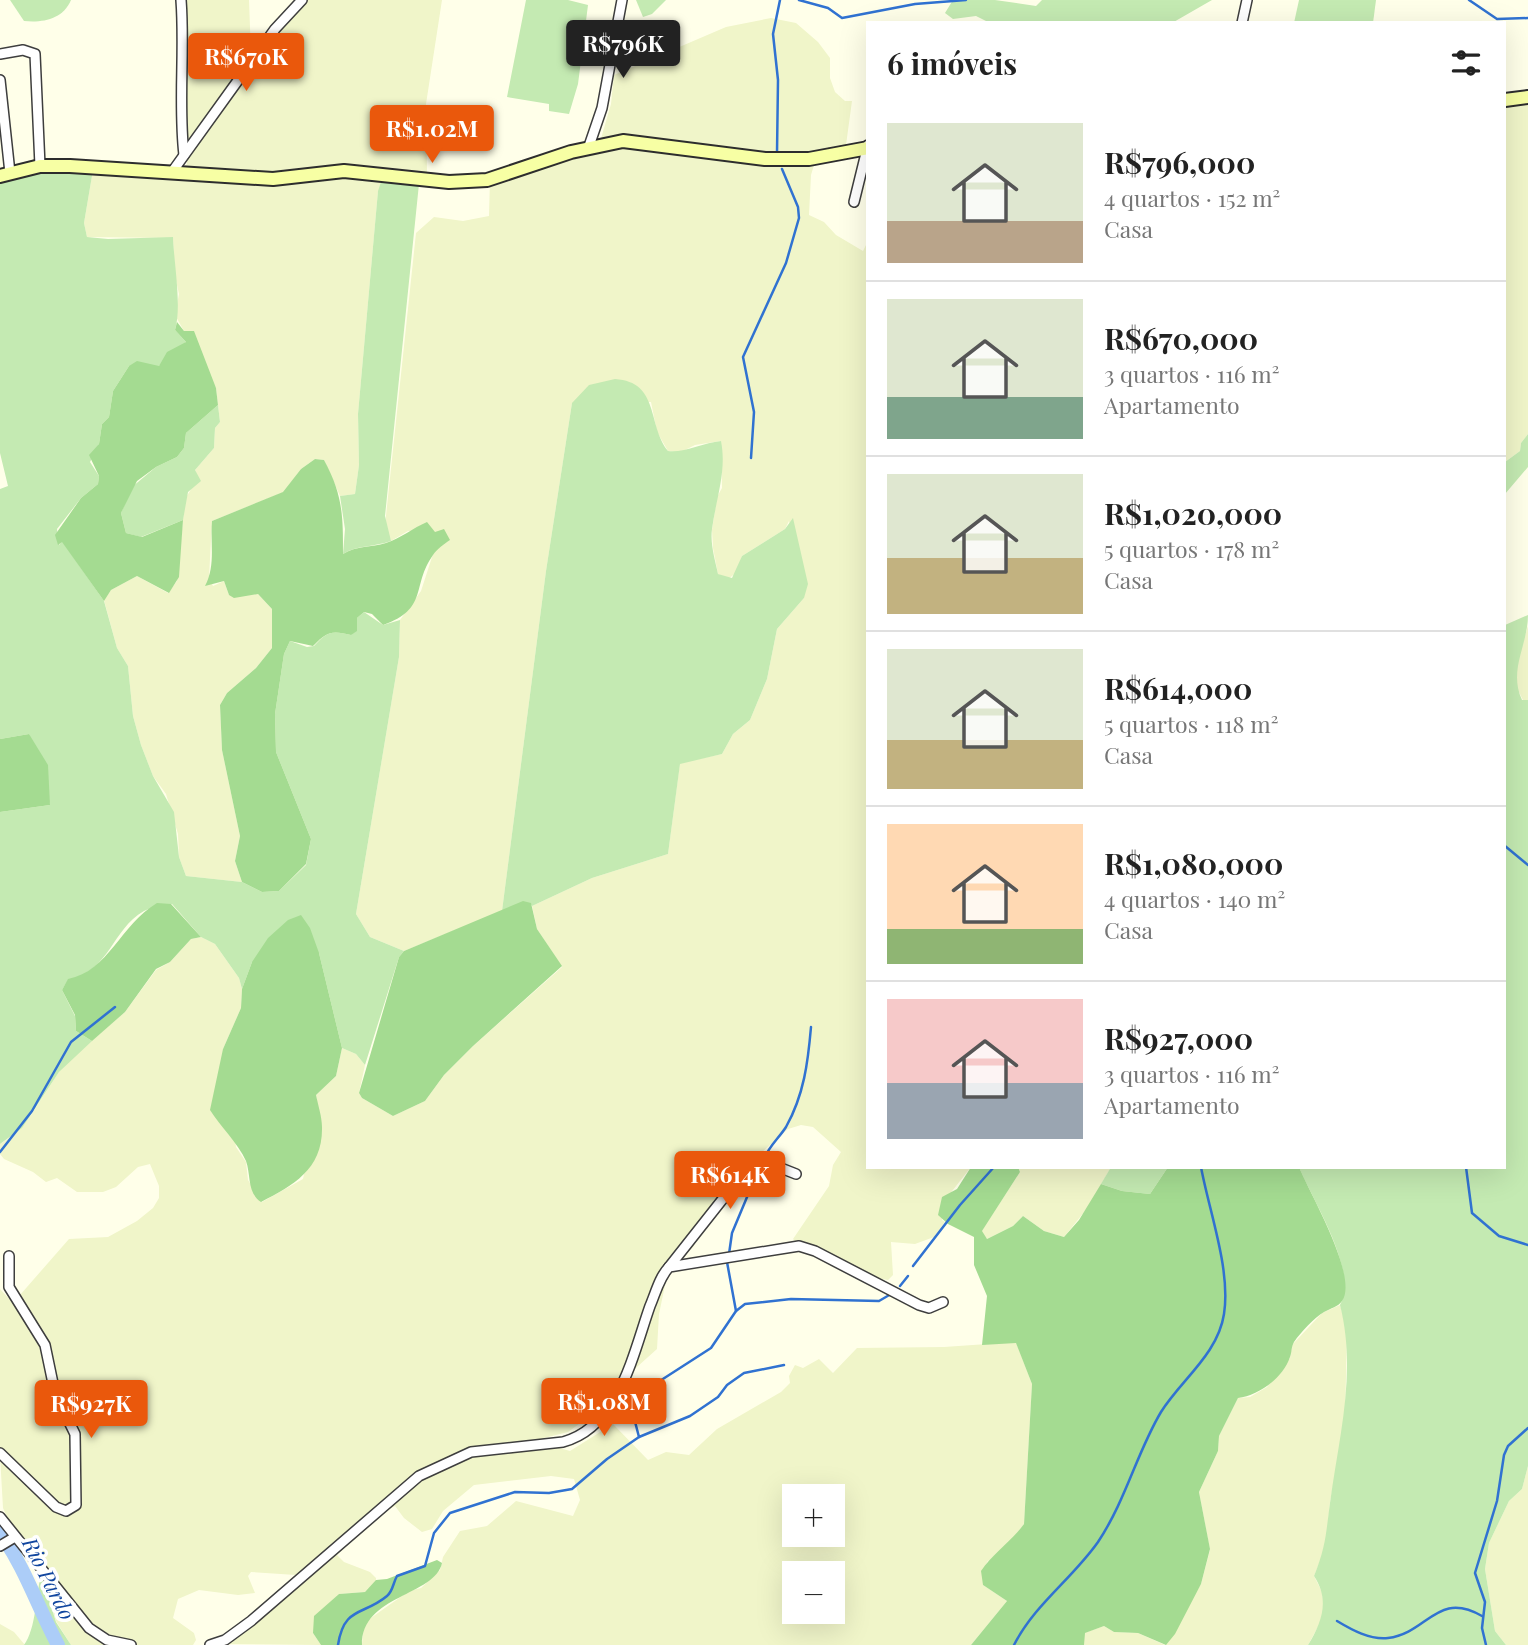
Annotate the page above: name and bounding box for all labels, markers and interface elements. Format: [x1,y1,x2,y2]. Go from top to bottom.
pin: R$796K [566,20,680,80]
text: R$796K [582,27,664,58]
pin: R$670K [189,34,303,93]
text: R$670K [204,40,288,71]
text: 6 imóveis [887,43,1017,83]
icon: filters [1447,44,1485,82]
pin: R$1.02M [367,106,497,165]
text: R$1.02M [386,112,478,143]
text: R$796,000 [1104,142,1255,182]
icon: home [943,151,1027,235]
text: 4 quartos · 152 m² [1104,182,1280,213]
text: Casa [1104,213,1153,244]
text: R$670,000 [1104,318,1258,358]
icon: home [943,327,1027,411]
text: 3 quartos · 116 m² [1104,358,1280,389]
text: Apartamento [1104,389,1240,420]
text: R$1,020,000 [1104,493,1282,533]
icon: home [943,502,1027,586]
text: 5 quartos · 178 m² [1104,533,1279,564]
text: Casa [1104,564,1153,595]
text: R$614,000 [1104,668,1252,708]
icon: home [943,677,1027,761]
text: 5 quartos · 118 m² [1104,708,1278,739]
text: Casa [1104,739,1153,770]
text: R$1,080,000 [1104,843,1283,883]
icon: home [943,852,1027,936]
text: 4 quartos · 140 m² [1104,883,1285,914]
text: Casa [1104,914,1153,945]
text: R$927,000 [1104,1018,1253,1058]
icon: home [943,1027,1027,1111]
text: 3 quartos · 116 m² [1104,1058,1280,1089]
text: Apartamento [1104,1089,1240,1120]
pin: R$614K [673,1152,787,1211]
text: R$614K [690,1158,770,1189]
pin: R$1.08M [539,1378,669,1438]
pin: R$927K [34,1380,148,1440]
text: R$1.08M [557,1385,651,1416]
text: R$927K [51,1387,131,1418]
map controls [782,1484,845,1624]
button: + [782,1484,845,1547]
water label: Rio Pardo [17,1531,82,1624]
button: − [782,1561,845,1624]

